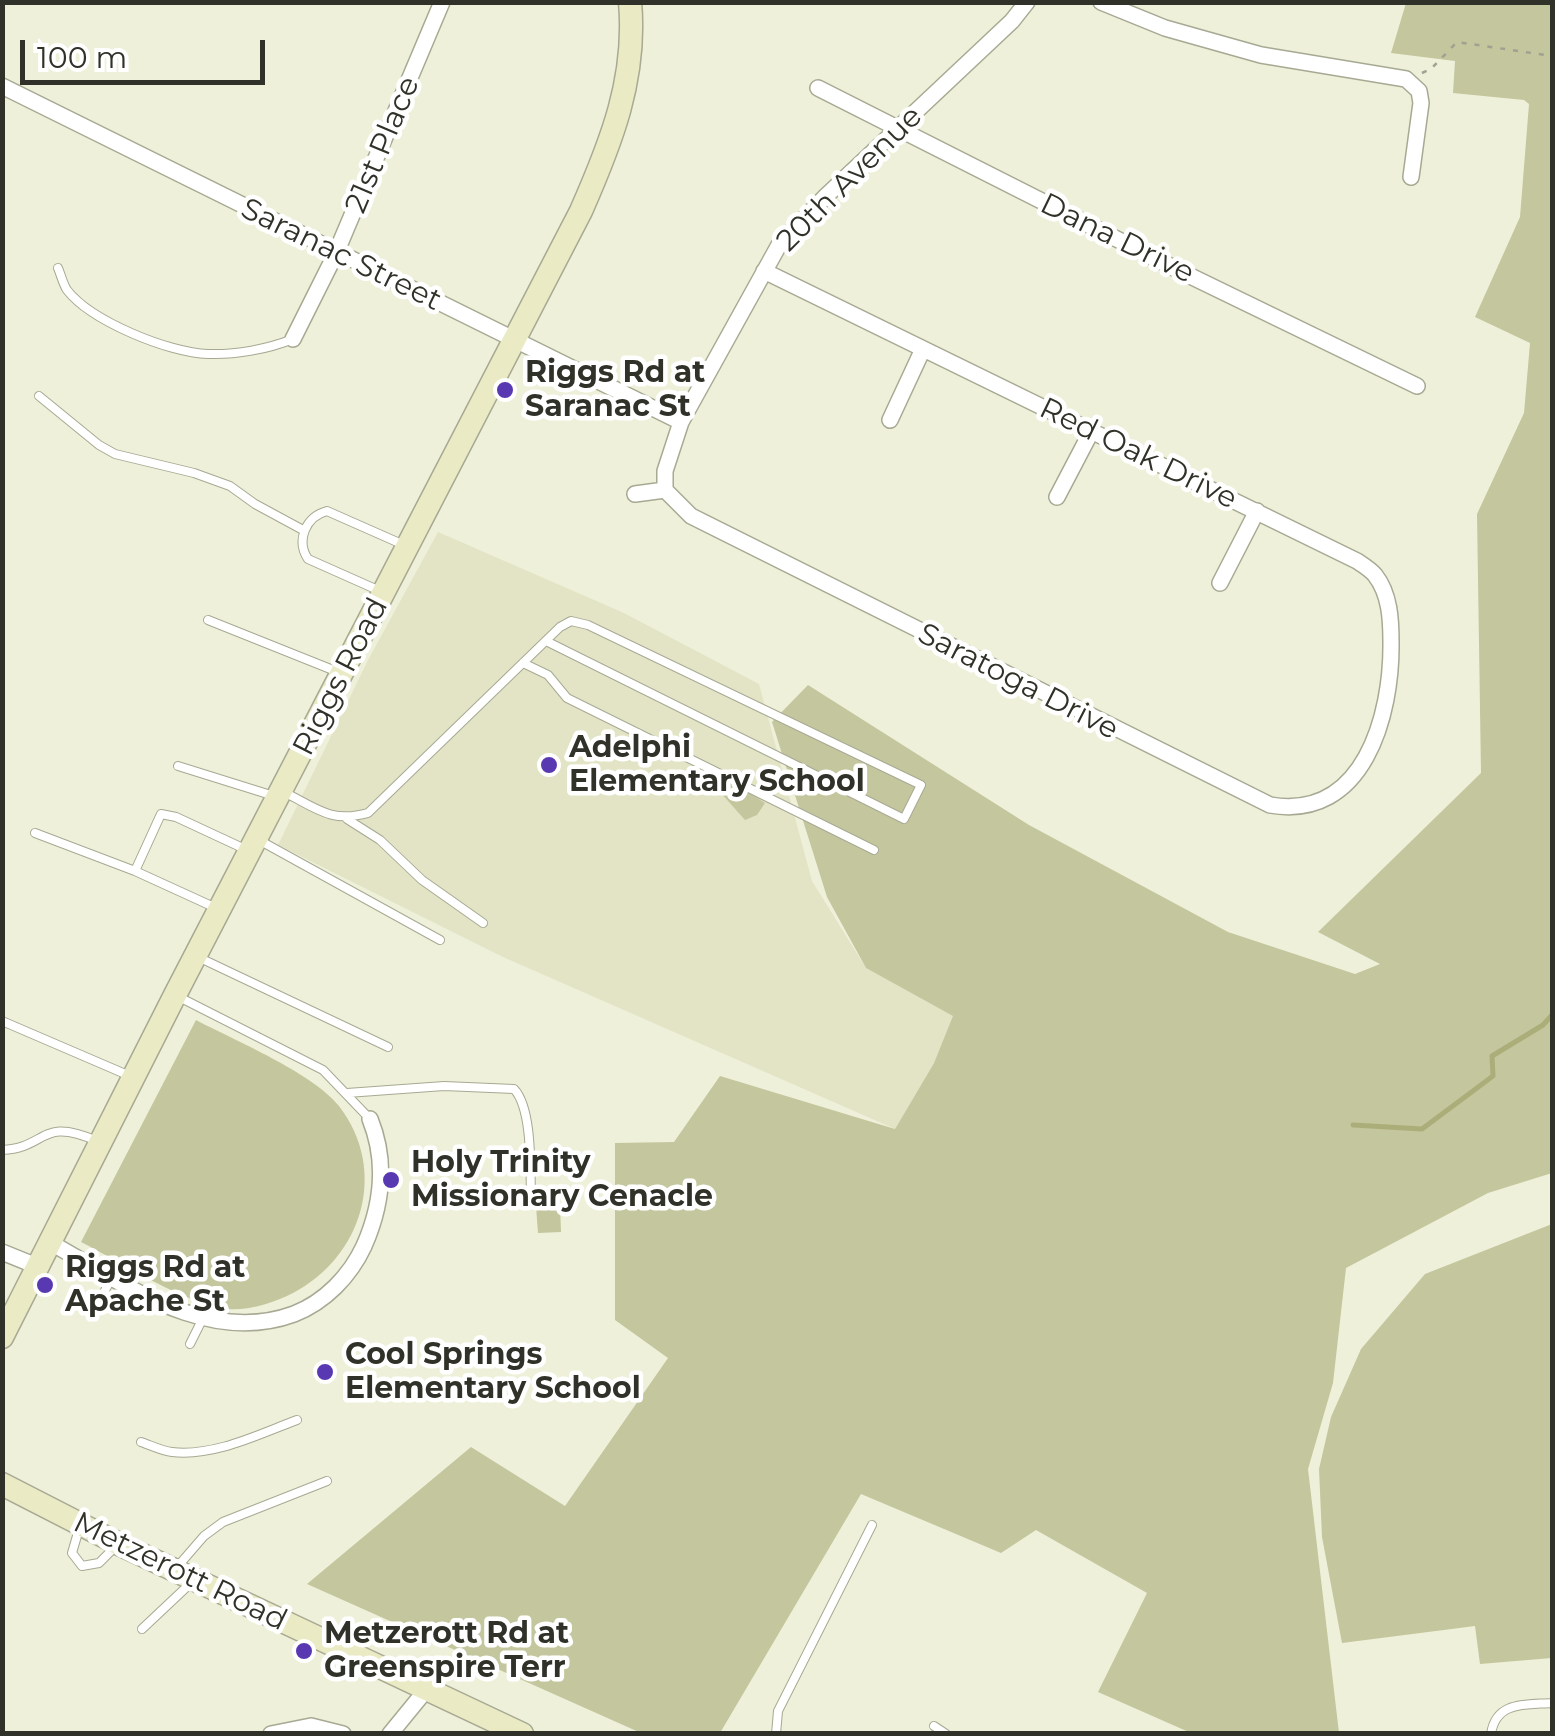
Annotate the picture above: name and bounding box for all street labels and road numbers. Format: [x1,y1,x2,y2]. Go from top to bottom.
street label: 21st Place [338,71,428,219]
street label: 20th Avenue [770,99,930,259]
street label: Dana Drive [1034,186,1200,292]
street label: Saranac Street [235,191,447,319]
street label: Red Oak Drive [1033,391,1243,517]
street label: Riggs Road [286,592,396,762]
street label: Saratoga Drive [912,616,1124,748]
street label: Metzerott Road [67,1505,293,1639]

